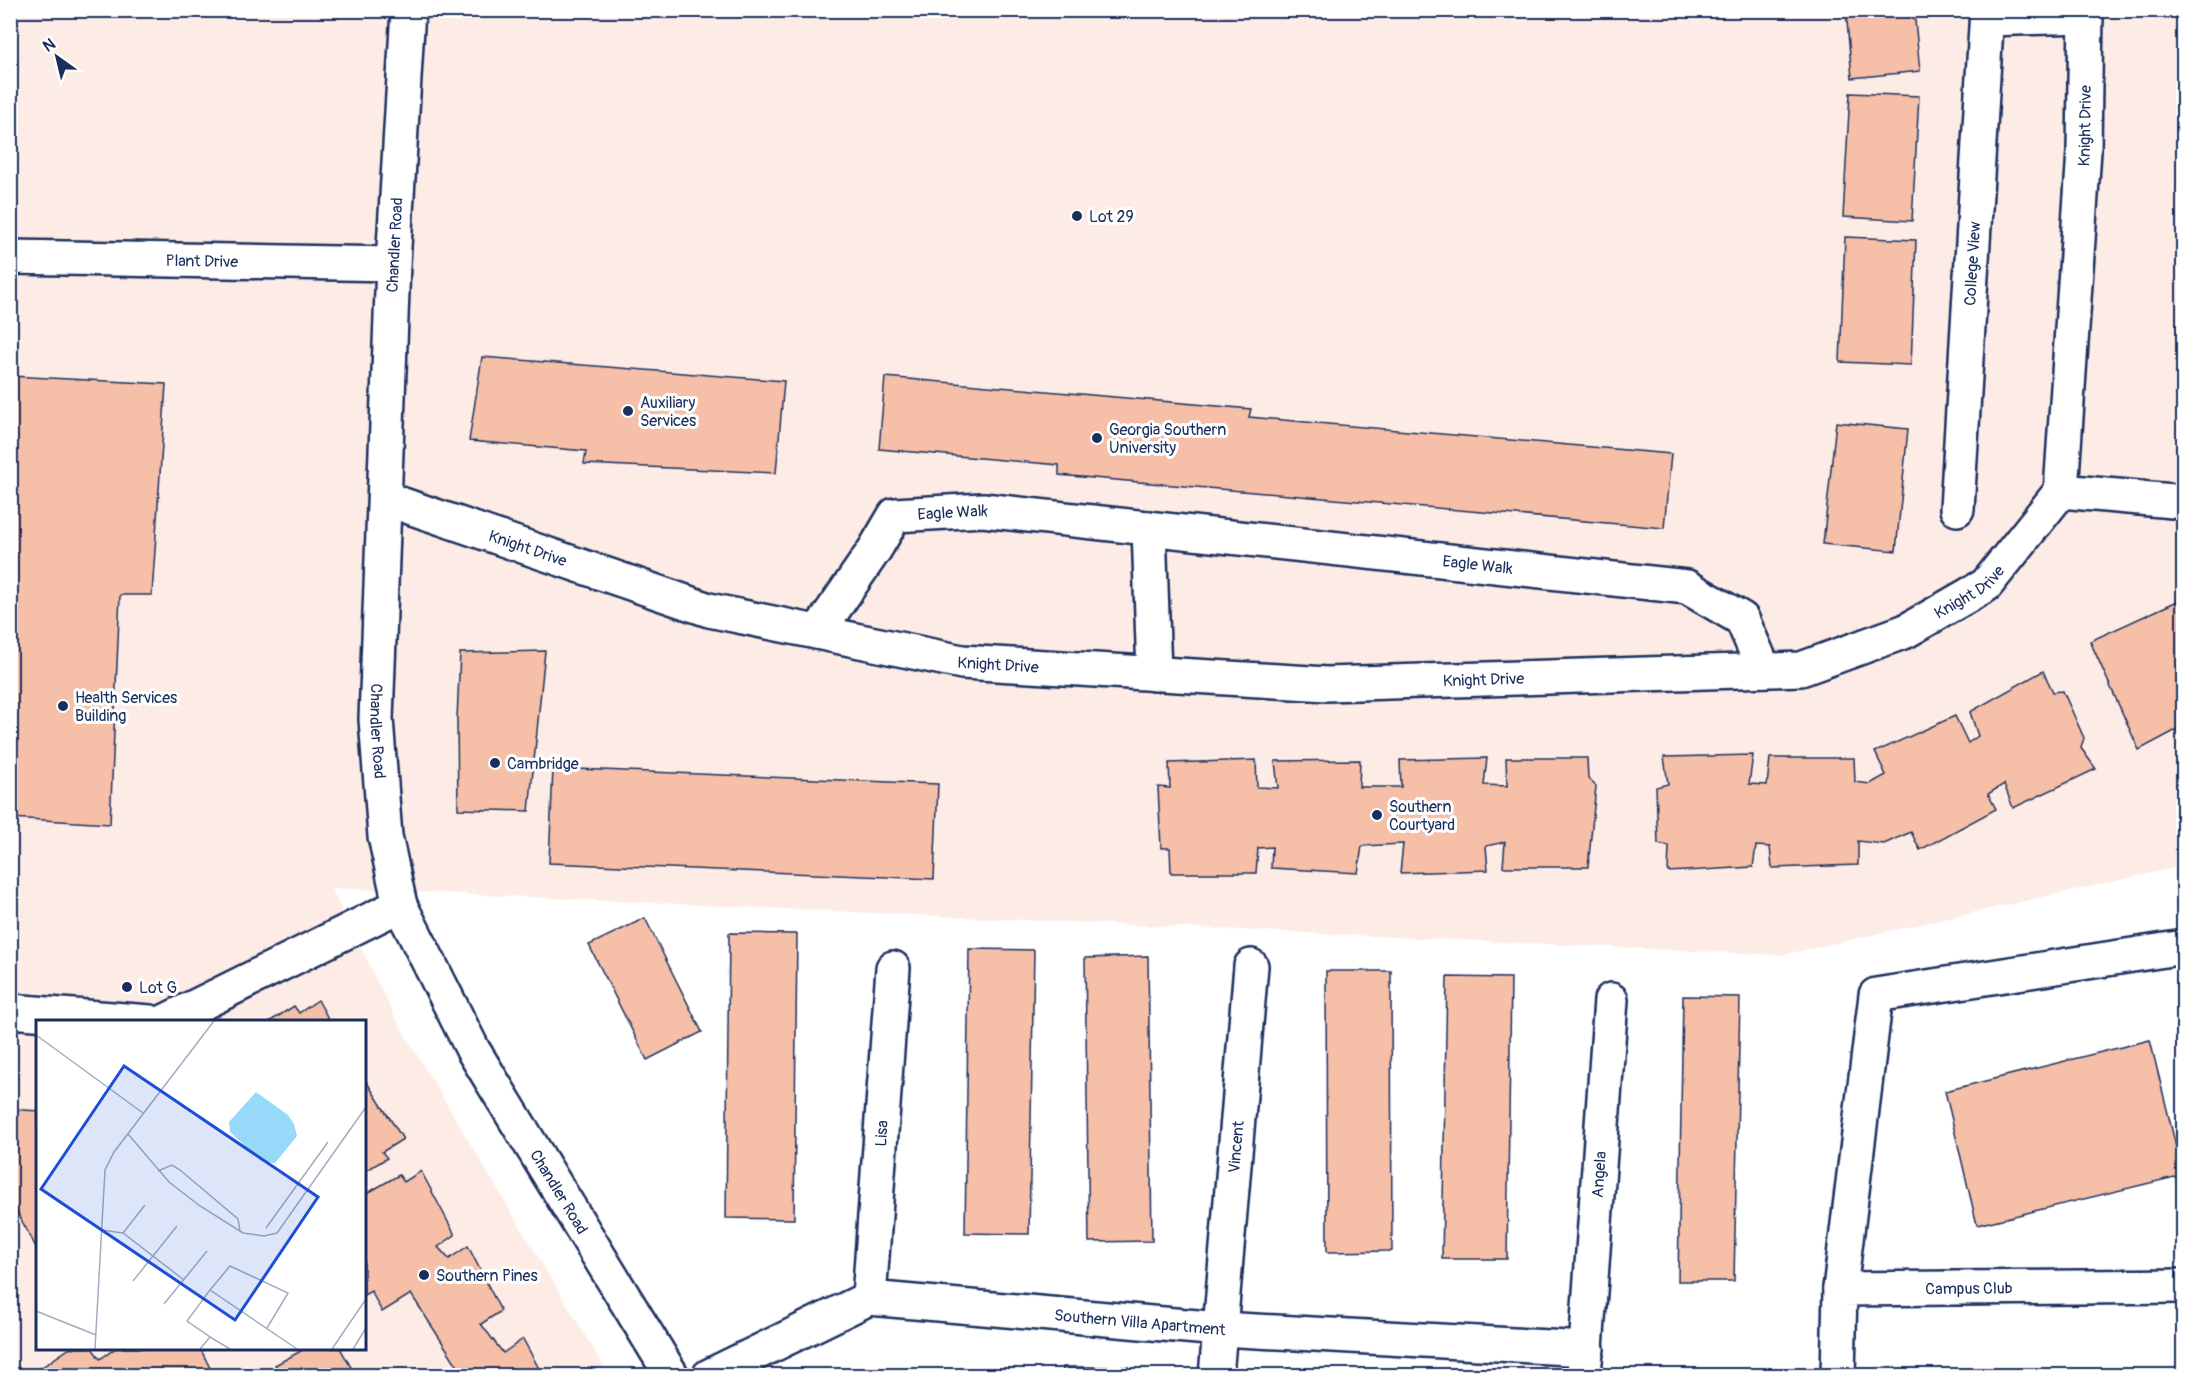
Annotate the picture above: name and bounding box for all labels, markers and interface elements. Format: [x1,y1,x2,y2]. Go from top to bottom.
north arrow [27,27,87,87]
text: N [39,34,59,57]
street label: Knight Drive [2074,85,2096,167]
street label: Chandler Road [383,197,407,293]
place label: Lot 29 [1089,207,1134,227]
marker: Lot 29 [1070,209,1084,223]
street label: College View [1960,221,1985,306]
street label: Plant Drive [165,251,239,272]
place label: Auxiliary Services [640,393,696,431]
marker: Auxiliary Services [621,404,635,418]
place label: Georgia Southern University [1109,420,1226,458]
marker: Georgia Southern University [1090,431,1104,445]
street label: Eagle Walk [917,501,989,525]
street label: Knight Drive [486,526,569,571]
street label: Eagle Walk [1441,551,1514,579]
street label: Knight Drive [1931,561,2009,624]
street label: Knight Drive [957,653,1039,678]
street label: Knight Drive [1442,669,1525,691]
street label: Chandler Road [365,683,390,780]
place label: Health Services Building [75,688,177,726]
marker: Health Services Building [56,699,70,713]
place label: Cambridge [507,754,579,774]
marker: Cambridge [488,756,502,770]
place label: Southern Courtyard [1389,797,1455,835]
marker: Southern Courtyard [1370,808,1384,822]
place label: Lot G [139,978,177,998]
marker: Lot G [120,980,134,994]
inset map [36,1020,366,1350]
street label: Vincent [1224,1119,1249,1174]
street label: Lisa [871,1120,893,1147]
street label: Chandler Road [525,1146,592,1238]
street label: Angela [1588,1151,1611,1199]
place label: Southern Pines [436,1266,538,1286]
marker: Southern Pines [417,1268,431,1282]
street label: Campus Club [1925,1278,2013,1299]
street label: Southern Villa Apartment [1053,1305,1227,1340]

